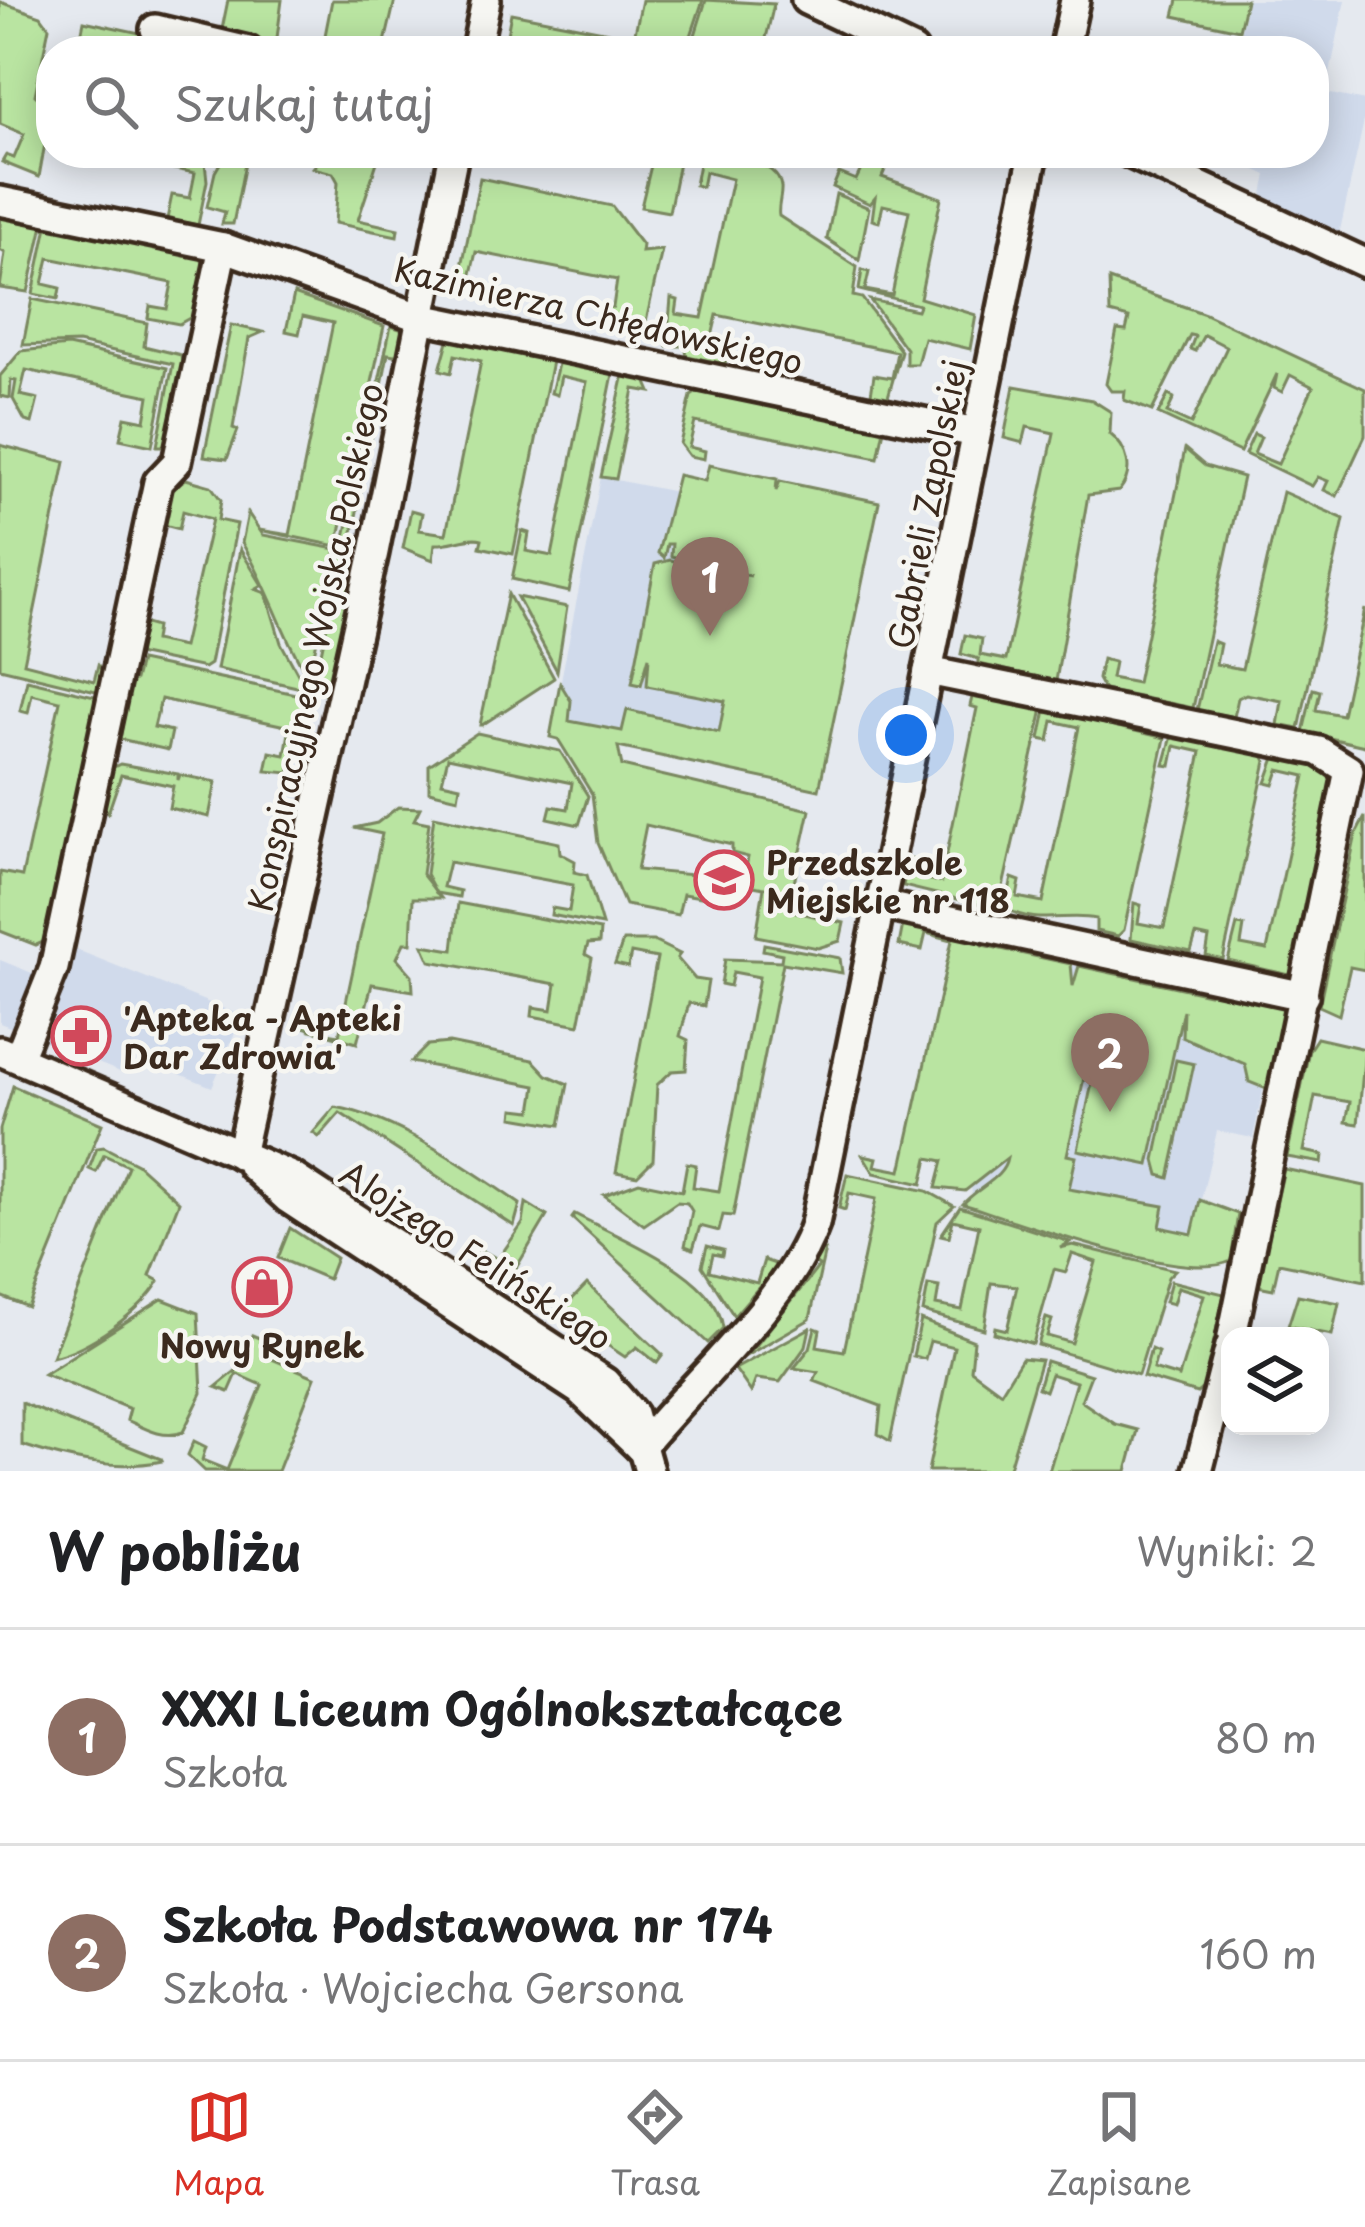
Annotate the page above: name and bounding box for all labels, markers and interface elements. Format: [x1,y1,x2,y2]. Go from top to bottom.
search box [36,36,1329,168]
text: Szukaj tutaj [174,68,434,136]
icon: search [78,69,144,135]
street label: Kazimierza Chłędowskiego [390,243,808,385]
street label: Gabrieli Zapolskiej [873,355,979,653]
street label: Konspiracyjnego Wojska Polskiego [234,378,394,916]
pin: 1 [671,537,749,636]
your location [876,705,936,765]
place label: Przedszkole Miejskie nr 118 [766,836,1010,924]
school or university icon: Przedszkole Miejskie nr 118 [693,849,755,911]
place label: 'Apteka - Apteki Dar Zdrowia' [123,992,402,1080]
pharmacy icon: 'Apteka - Apteki Dar Zdrowia' [50,1005,112,1067]
pin: 2 [1071,1013,1149,1112]
street label: Alojzego Felińskiego [331,1147,623,1361]
shop icon: Nowy Rynek [231,1256,293,1318]
place label: Nowy Rynek [160,1319,364,1369]
map controls [1221,1327,1329,1435]
button: layers [1221,1327,1329,1435]
text: W pobliżu [48,1511,302,1588]
text: Wyniki: 2 [1137,1520,1317,1579]
text: XXXI Liceum Ogólnokształcące [162,1673,843,1741]
text: 1 [78,1707,96,1766]
text: 80 m [1215,1707,1317,1766]
text: Szkoła [162,1741,287,1800]
text: Szkoła Podstawowa nr 174 [162,1889,773,1957]
text: 2 [73,1923,101,1982]
text: 160 m [1200,1923,1317,1982]
text: Szkoła · Wojciecha Gersona [162,1957,683,2016]
tab: Mapa [173,2084,264,2206]
tab: Trasa [610,2084,700,2206]
tab: Zapisane [1046,2084,1192,2206]

